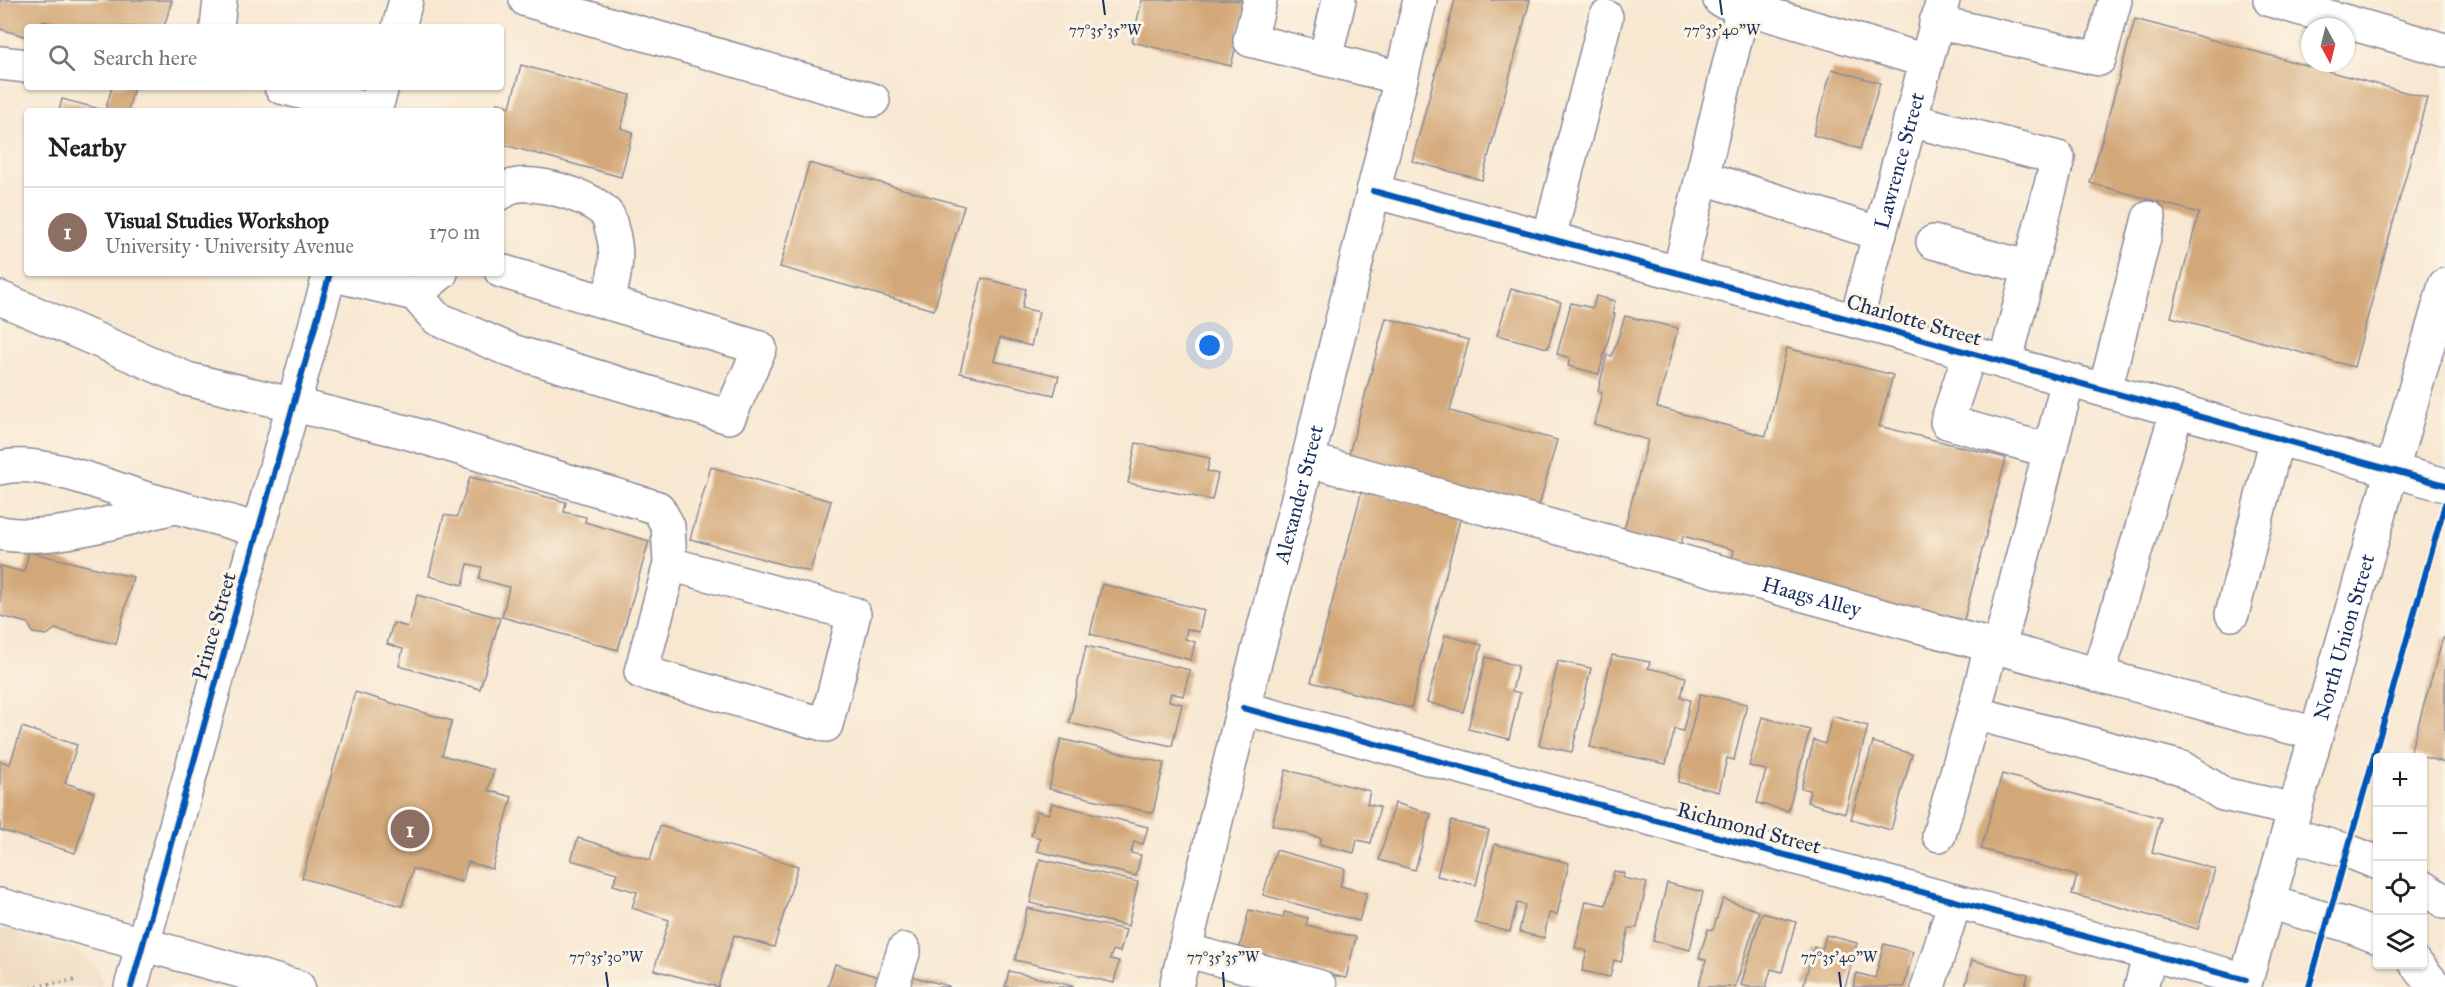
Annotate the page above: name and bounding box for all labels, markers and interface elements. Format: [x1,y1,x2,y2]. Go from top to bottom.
north arrow [2301,18,2355,72]
text: 77°35'35"W [1069,21,1142,39]
text: 77°35'40"W [1684,21,1761,39]
search box [24,24,504,90]
icon: search [45,41,78,74]
text: Search here [93,44,197,71]
street label: Lawrence Street [1869,89,1930,232]
text: Nearby [48,131,126,163]
text: Visual Studies Workshop [105,207,329,234]
text: 1 [64,220,71,244]
text: 170 m [429,220,480,244]
text: University · University Avenue [105,234,354,258]
street label: Charlotte Street [1843,288,1985,352]
your location [1195,331,1224,360]
street label: Alexander Street [1268,422,1329,567]
street label: North Union Street [2308,550,2380,723]
street label: Prince Street [186,568,242,683]
street label: Haags Alley [1759,571,1865,623]
map controls [2373,753,2427,969]
button: + [2373,753,2427,807]
street label: Richmond Street [1674,796,1824,860]
pin: 1 [390,806,430,852]
button: − [2373,807,2427,861]
button: locate [2373,861,2427,915]
button: layers [2373,915,2427,969]
text: 77°35'30"W [569,948,644,966]
text: 77°35'35"W [1187,948,1260,966]
text: 77°35'40"W [1801,948,1878,966]

